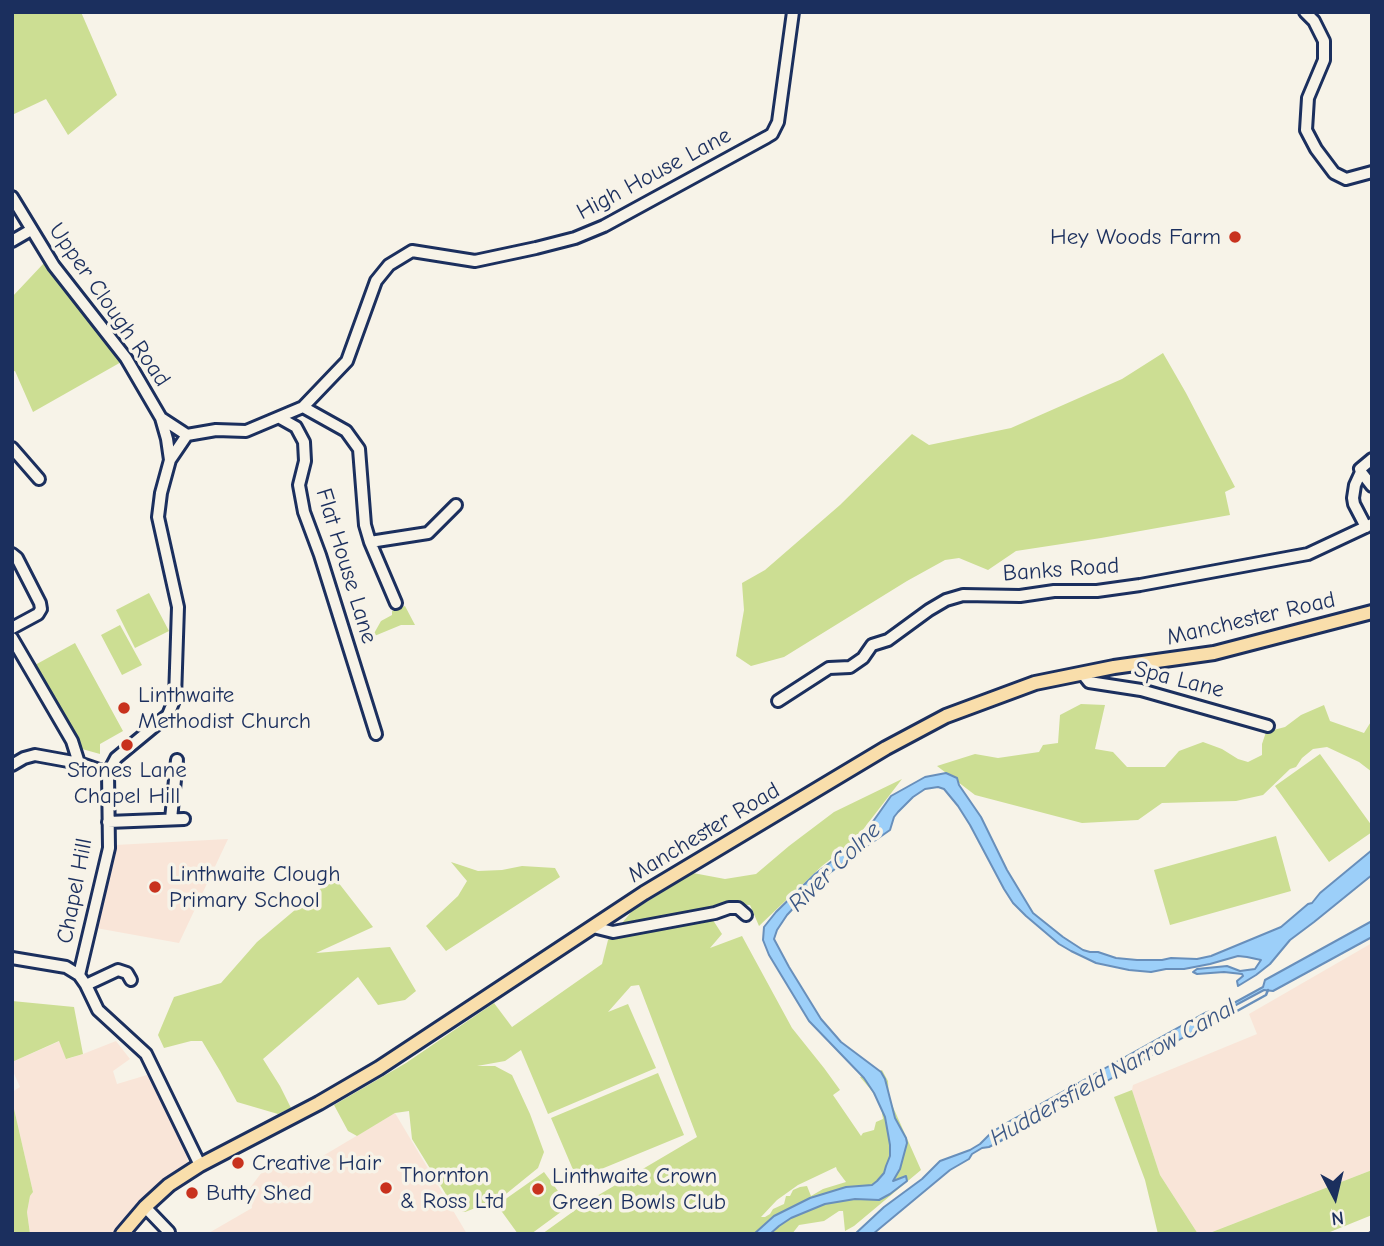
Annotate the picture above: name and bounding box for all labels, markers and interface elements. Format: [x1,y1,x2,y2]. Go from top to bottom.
street label: High House Lane [572,122,736,226]
street label: Upper Clough Road [42,218,176,392]
place label: Hey Woods Farm [1050,223,1221,251]
marker: Hey Woods Farm [1227,229,1243,245]
street label: Flat House Lane [309,485,383,647]
street label: Banks Road [1002,552,1120,588]
street label: Manchester Road [1164,586,1338,652]
street label: Spa Lane [1131,656,1227,704]
place label: Linthwaite Methodist Church [138,681,311,735]
marker: Linthwaite Methodist Church [116,700,132,716]
marker: Stones Lane Chapel Hill [119,737,135,753]
place label: Stones Lane Chapel Hill [67,756,187,810]
street label: Manchester Road [623,777,785,889]
water label: River Colne [783,816,887,918]
street label: Chapel Hill [51,836,99,946]
place label: Linthwaite Clough Primary School [169,860,340,914]
marker: Linthwaite Clough Primary School [147,879,163,895]
water label: Huddersfield Narrow Canal [985,993,1241,1153]
place label: Creative Hair [252,1149,381,1177]
marker: Creative Hair [230,1155,246,1171]
place label: Thornton & Ross Ltd [400,1161,504,1215]
place label: Linthwaite Crown Green Bowls Club [552,1162,726,1216]
north arrow [1300,1162,1370,1232]
place label: Butty Shed [206,1179,312,1207]
marker: Thornton & Ross Ltd [378,1180,394,1196]
marker: Linthwaite Crown Green Bowls Club [530,1181,546,1197]
marker: Butty Shed [184,1185,200,1201]
text: N [1330,1206,1345,1230]

